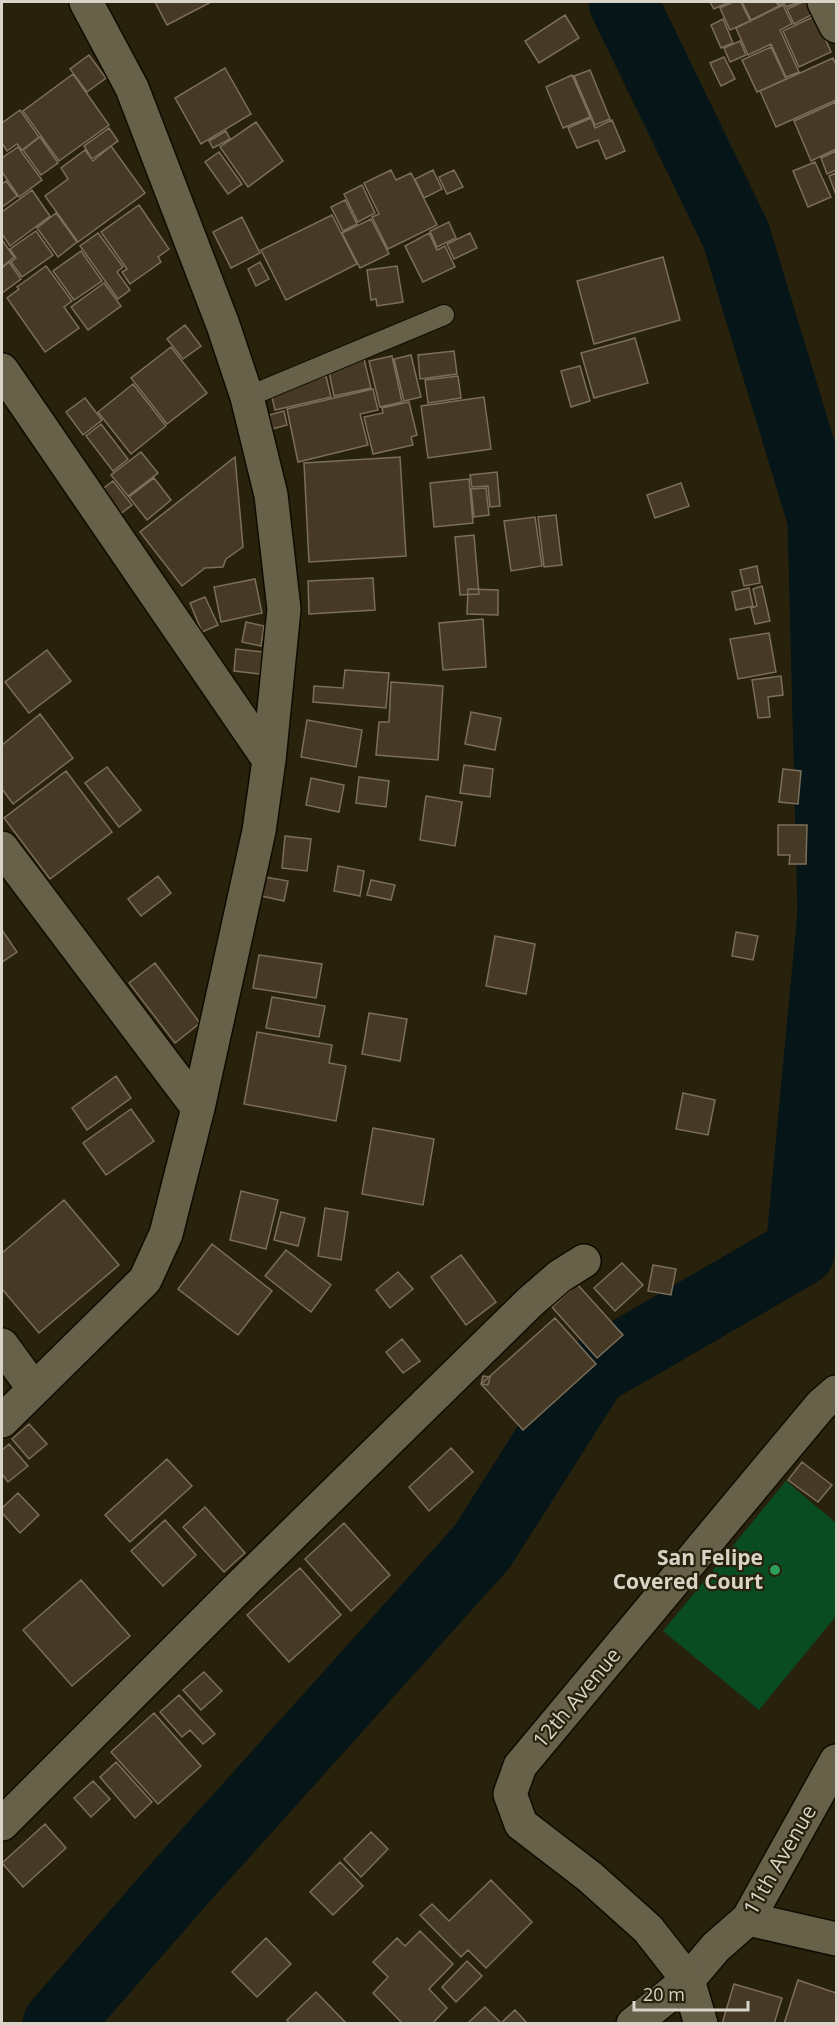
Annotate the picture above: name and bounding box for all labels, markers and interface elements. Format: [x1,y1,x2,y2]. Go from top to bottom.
place label: San Felipe Covered Court [613,1543,763,1595]
marker: San Felipe Covered Court [768,1563,782,1577]
street label: 12th Avenue [526,1641,626,1753]
street label: 11th Avenue [736,1799,822,1920]
scale bar [634,1974,748,2012]
text: 20 m [643,1982,685,2006]

